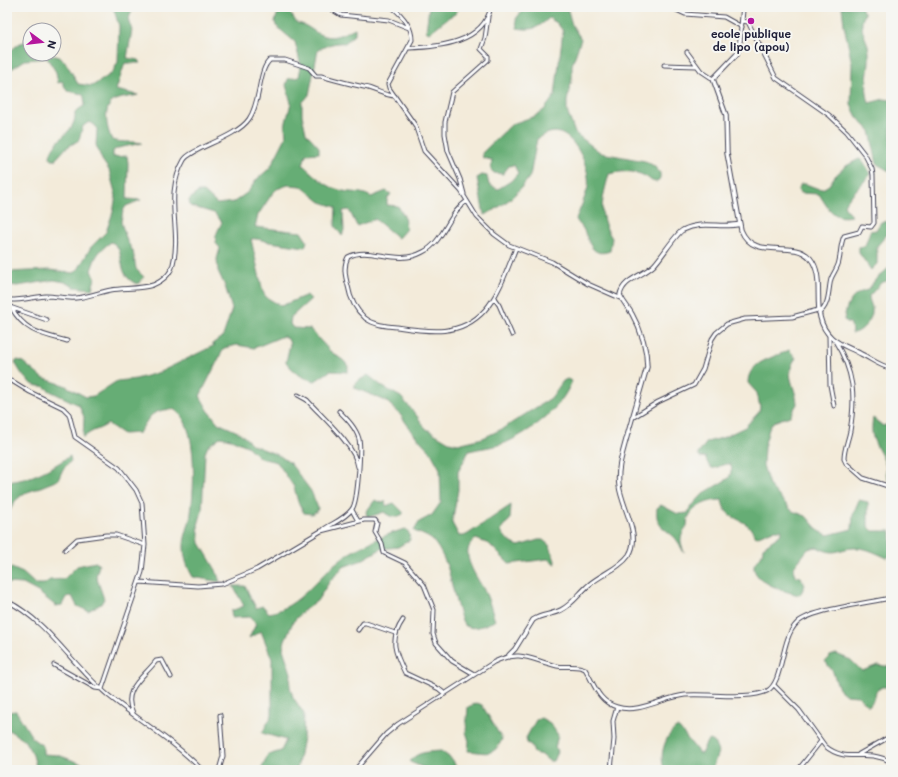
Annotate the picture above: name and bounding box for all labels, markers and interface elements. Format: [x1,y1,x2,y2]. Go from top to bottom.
marker: ecole publique de lipo (apou) [746,16,756,26]
north arrow [22,22,62,62]
place label: ecole publique de lipo (apou) [711,26,792,54]
text: N [44,39,60,51]

